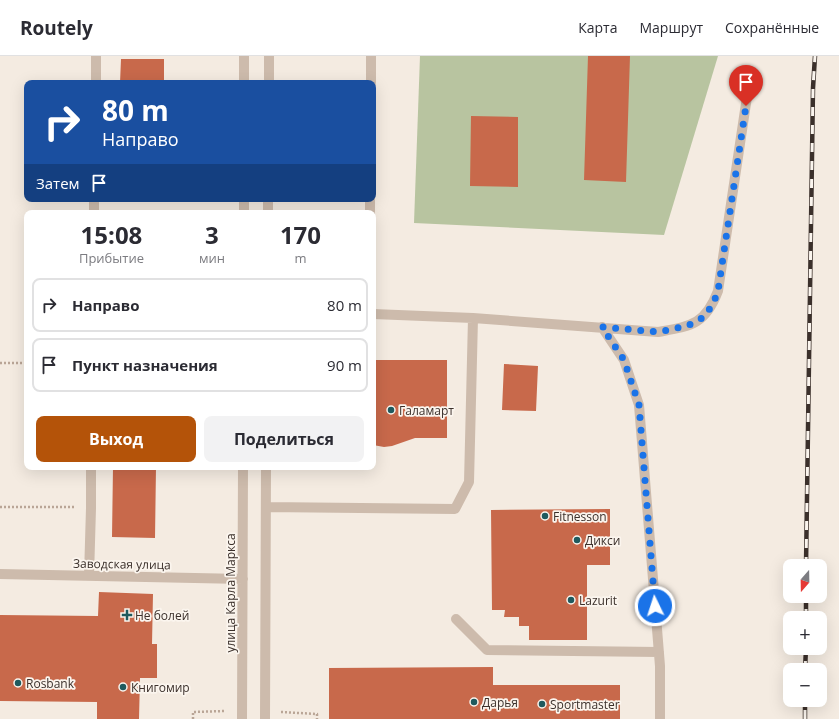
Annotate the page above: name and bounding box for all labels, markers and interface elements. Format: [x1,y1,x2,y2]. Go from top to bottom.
text: Routely [20,15,93,41]
text: Карта [578,18,617,37]
text: Маршрут [639,18,703,37]
text: Сохранённые [725,18,819,37]
pin [729,65,763,106]
icon: arrive [735,71,757,93]
text: 80 m [102,91,169,129]
icon: right [36,96,88,148]
text: Направо [102,127,179,151]
icon: arrive [88,172,110,194]
text: Затем [36,173,80,193]
text: 15:08 [81,218,142,251]
text: 3 [205,218,219,251]
text: 170 [280,218,321,251]
text: Прибытие [79,249,144,267]
text: мин [199,249,225,267]
text: m [294,249,307,267]
icon: right [38,294,60,316]
text: Направо [72,295,140,315]
text: 80 m [327,295,362,315]
icon: arrive [38,354,60,376]
text: Пункт назначения [72,355,218,375]
text: 90 m [327,355,362,375]
place label: Галамарт [399,402,454,419]
marker: Галамарт [386,405,396,415]
button: Выход [36,416,196,462]
button: Поделиться [204,416,364,462]
place label: Fitnesson [553,508,607,525]
marker: Fitnesson [540,511,550,521]
place label: Дикси [585,532,620,549]
street label: улица Карла Маркса [222,533,239,653]
marker: Дикси [572,535,582,545]
street label: Заводская улица [73,555,171,573]
north arrow [783,559,827,603]
map controls [783,559,827,707]
position arrow [634,585,676,627]
place label: Lazurit [579,592,617,609]
marker: Lazurit [566,595,576,605]
place label: Не болей [135,607,189,624]
marker: Не болей [122,610,132,620]
button: + [783,611,827,655]
button: − [783,663,827,707]
place label: Rosbank [26,675,75,692]
marker: Rosbank [13,678,23,688]
place label: Книгомир [131,679,190,696]
marker: Книгомир [118,682,128,692]
place label: Дарья [482,694,518,711]
place label: Sportmaster [550,696,620,713]
marker: Дарья [469,697,479,707]
marker: Sportmaster [537,699,547,709]

